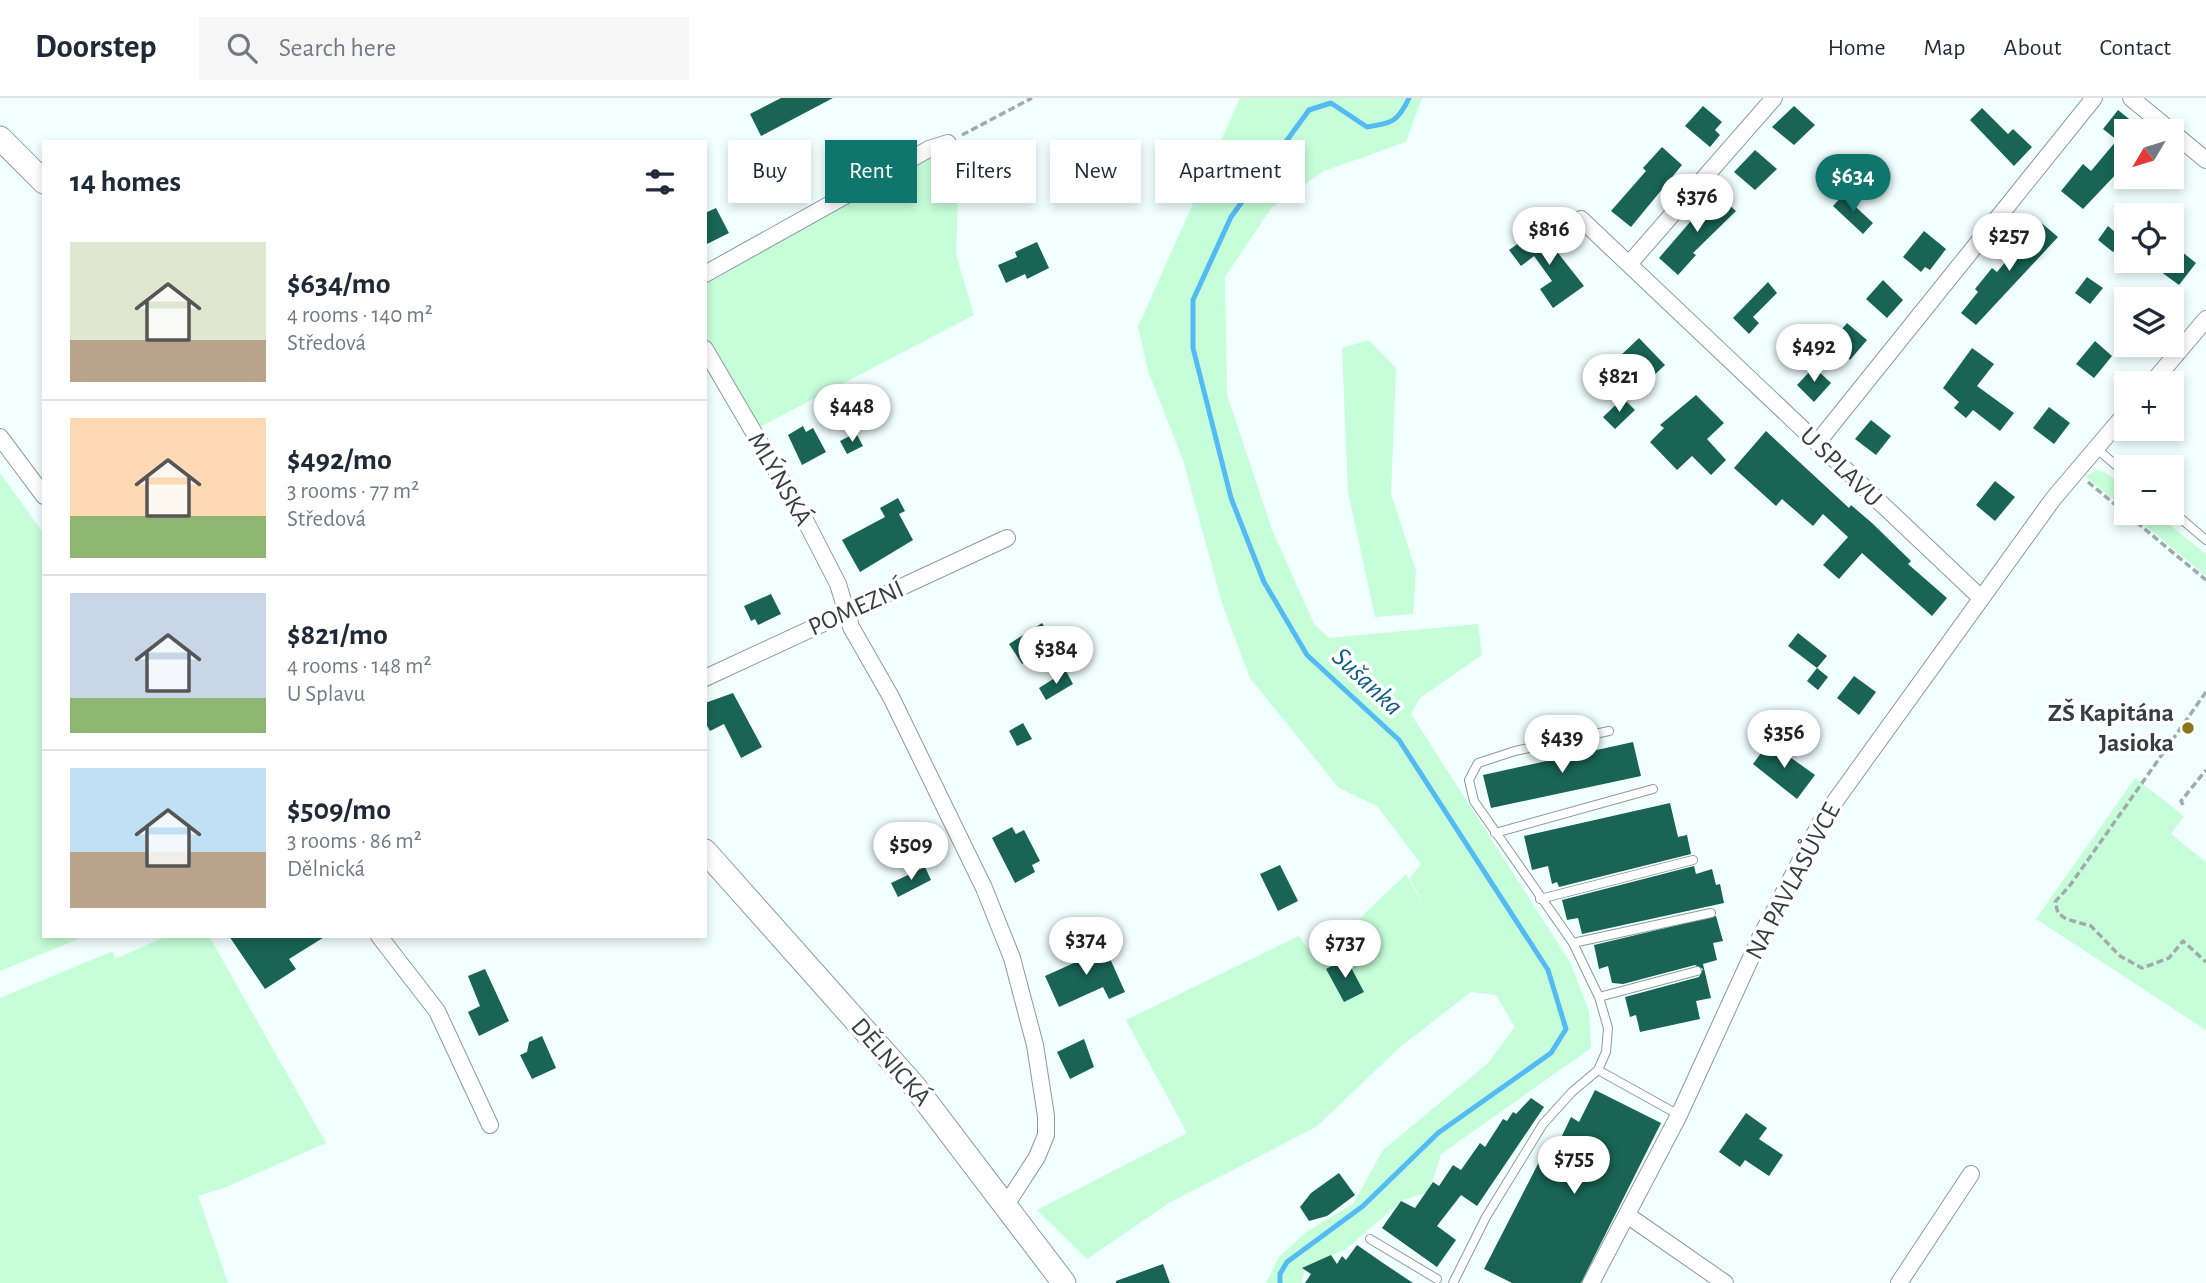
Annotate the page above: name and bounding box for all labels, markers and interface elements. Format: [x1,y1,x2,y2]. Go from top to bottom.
search box [199,17,689,80]
icon: search [223,29,261,67]
text: Doorstep [35,31,157,64]
text: Search here [279,35,396,61]
text: Home [1828,36,1886,60]
text: Map [1924,36,1966,60]
text: About [2004,36,2061,60]
text: Contact [2099,36,2171,60]
north arrow [2114,119,2184,189]
map controls [2114,119,2184,525]
chip: Buy [728,140,811,203]
chip: Rent [825,140,917,203]
chip: Filters [931,140,1036,203]
chip: New [1050,140,1141,203]
chip: Apartment [1155,140,1305,203]
pin: $634 [1812,155,1894,214]
icon: filters [641,163,679,201]
text: $634 [1832,165,1874,188]
text: 14 homes [70,167,181,197]
pin: $376 [1656,174,1738,234]
text: $376 [1676,185,1718,208]
button: locate [2114,203,2184,273]
pin: $816 [1508,208,1590,267]
pin: $257 [1968,214,2050,273]
text: $816 [1528,218,1570,241]
text: $257 [1988,224,2030,247]
text: $634/mo [287,269,391,299]
icon: home [126,270,210,354]
button: layers [2114,287,2184,357]
text: 4 rooms · 140 m² [287,304,433,327]
pin: $492 [1773,324,1855,384]
text: Středová [287,332,366,355]
text: $492 [1792,335,1836,358]
pin: $821 [1578,354,1660,414]
text: $821 [1599,365,1639,388]
button: + [2114,371,2184,441]
pin: $448 [811,384,893,444]
text: $448 [830,395,874,418]
street label: U SPLAVU [1795,422,1887,512]
street label: MLÝNSKÁ [743,427,819,530]
text: $492/mo [287,445,392,475]
icon: home [126,446,210,530]
button: − [2114,455,2184,525]
text: 3 rooms · 77 m² [287,480,419,503]
text: Středová [287,508,366,531]
street label: POMEZNÍ [804,574,908,641]
text: $821/mo [287,620,388,650]
icon: home [126,621,210,705]
pin: $384 [1015,626,1097,686]
text: $384 [1034,637,1078,660]
water label: Sušanka [1326,643,1408,721]
text: 4 rooms · 148 m² [287,655,432,678]
text: U Splavu [287,683,365,706]
place label: ZŠ Kapitána Jasioka [2048,698,2174,756]
pin: $356 [1743,710,1825,770]
pin: $439 [1521,716,1603,775]
marker: ZŠ Kapitána Jasioka [2180,720,2196,736]
text: $356 [1763,721,1805,744]
text: $439 [1541,726,1583,749]
text: $509/mo [287,795,391,825]
icon: home [126,796,210,880]
street label: NA PAVLASŮVCE [1739,798,1845,964]
pin: $509 [870,822,952,882]
text: 3 rooms · 86 m² [287,830,422,853]
text: $509 [889,833,933,856]
text: Dělnická [287,858,365,881]
pin: $374 [1045,918,1127,977]
pin: $737 [1304,920,1386,980]
text: $374 [1065,928,1107,951]
text: $737 [1325,931,1365,954]
street label: DĚLNICKÁ [846,1012,937,1111]
pin: $755 [1533,1136,1615,1196]
text: $755 [1554,1147,1594,1170]

